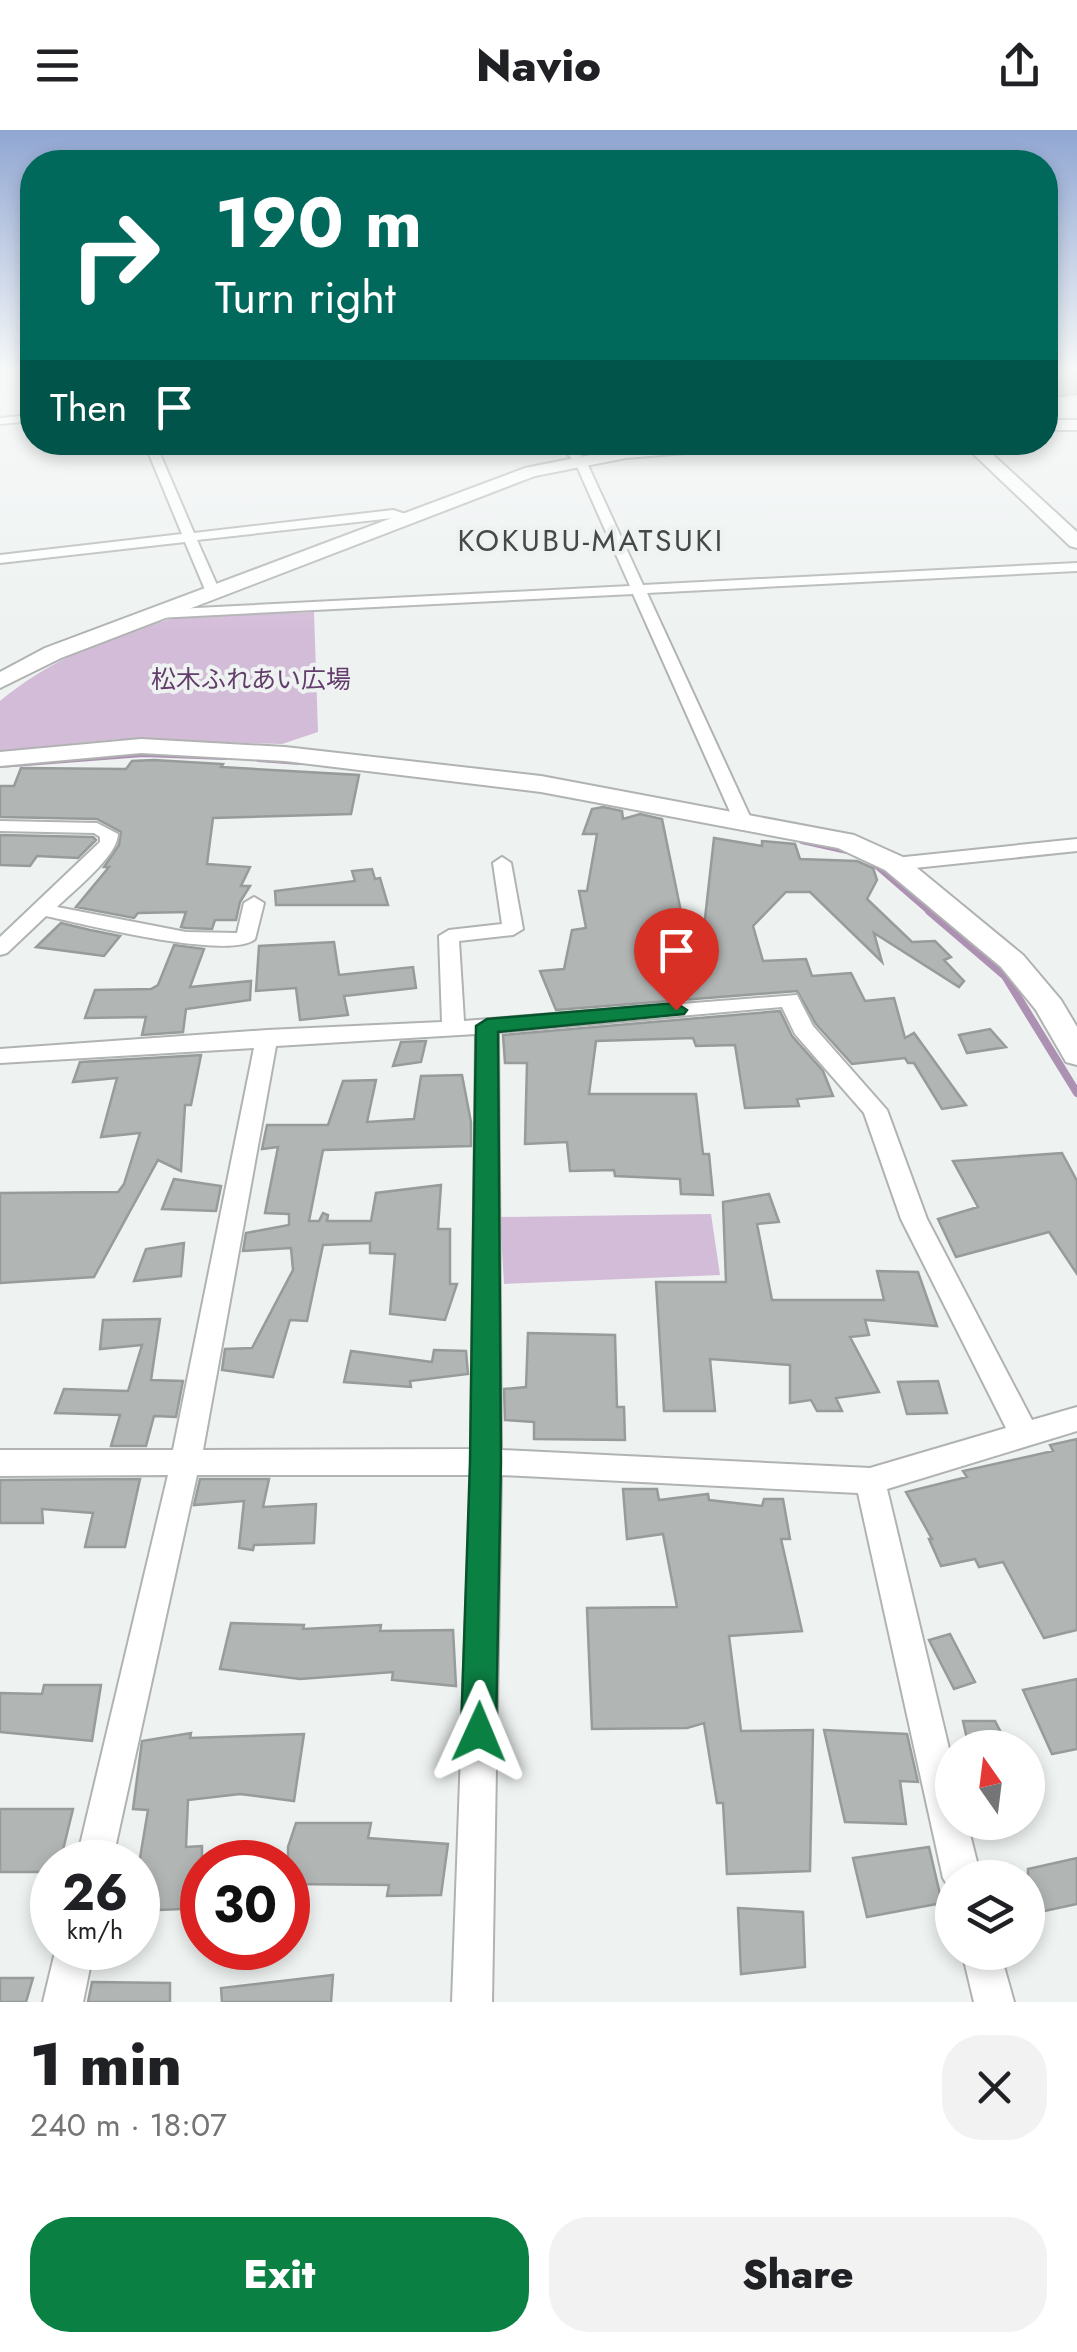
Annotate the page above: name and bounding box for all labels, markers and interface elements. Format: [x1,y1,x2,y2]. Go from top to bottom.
text: Navio [476,33,601,98]
icon: menu [30,38,85,93]
icon: share [992,38,1047,93]
text: 190 m [215,172,422,273]
icon: right [50,190,180,320]
text: Turn right [215,265,396,330]
text: Then [50,380,127,435]
icon: arrive [147,380,202,435]
district label: KOKUBU-MATSUKI [457,519,725,562]
park label: 松木ふれあい広場 [151,661,351,697]
pin [634,908,719,1011]
icon: arrive [649,923,704,978]
position arrow [427,1680,531,1784]
north arrow [935,1730,1045,1840]
map controls [935,1730,1045,1970]
speed limit sign: 30 [180,1840,310,1970]
text: 26 [62,1856,128,1929]
button: layers [935,1860,1045,1970]
text: km/h [67,1912,123,1948]
text: 1 min [30,2021,182,2108]
button: close [942,2035,1047,2140]
text: 240 m · 18:07 [30,2102,227,2148]
button: Exit [30,2217,529,2332]
button: Share [549,2217,1047,2332]

